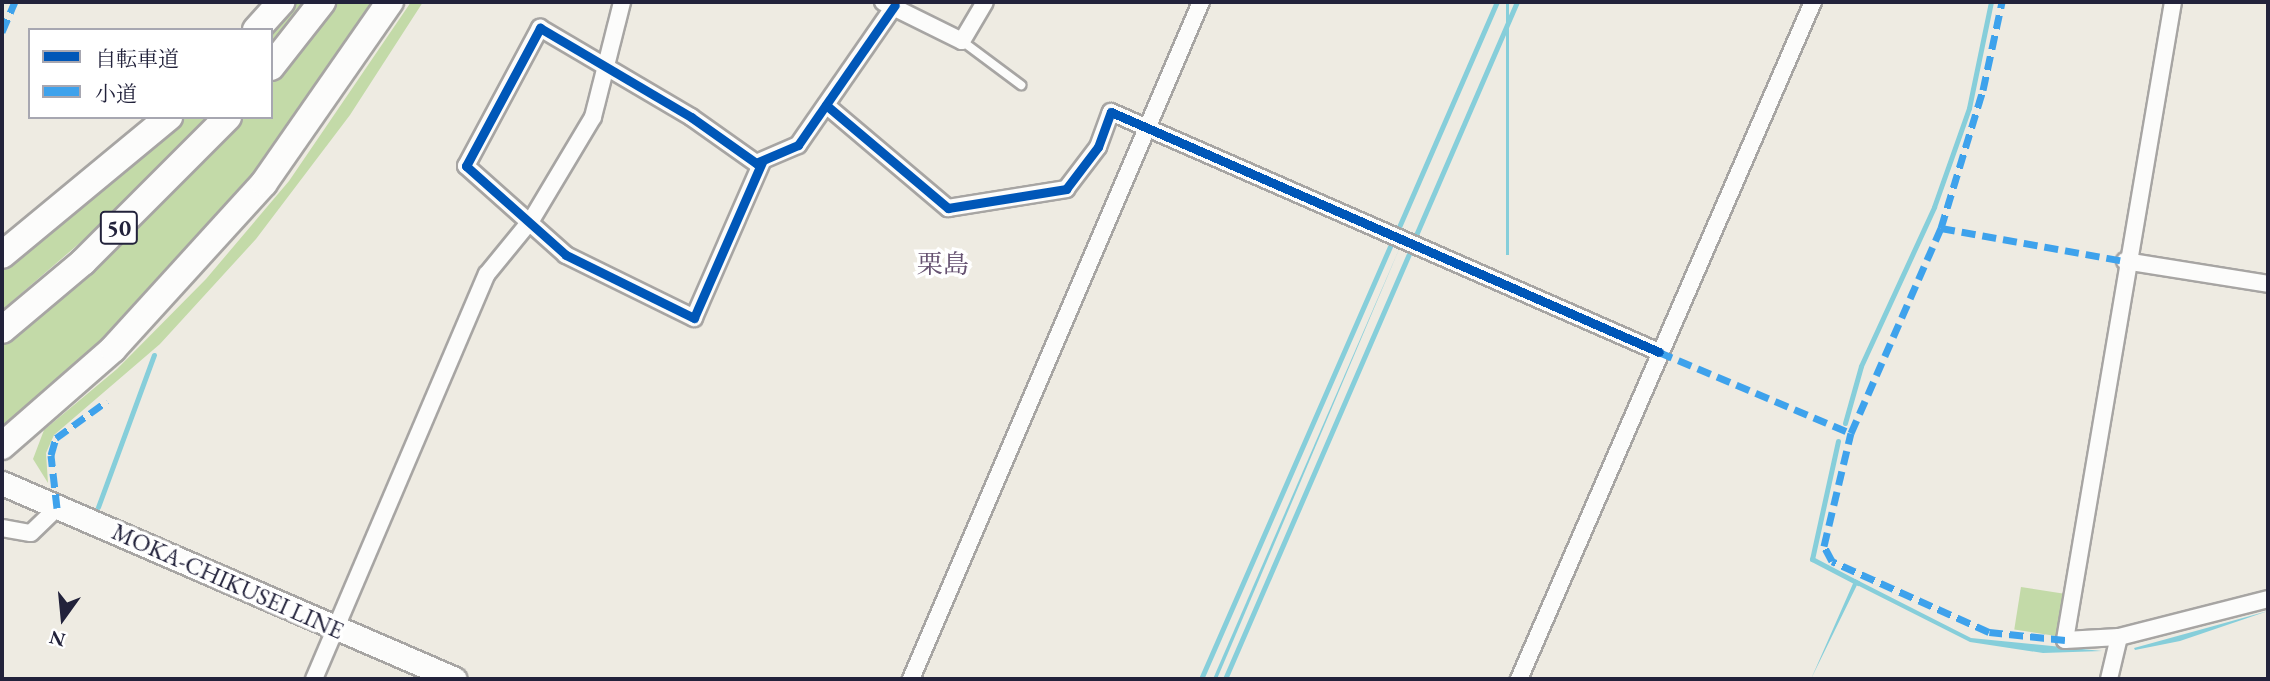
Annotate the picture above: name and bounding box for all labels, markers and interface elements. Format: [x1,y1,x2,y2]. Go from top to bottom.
legend [28,28,273,119]
text: 自転車道 [95,45,179,72]
text: 小道 [95,80,137,107]
road number: 50 [100,208,138,247]
district label: 栗島 [917,249,969,281]
street label: MOKA-CHIKUSEI LINE [108,517,348,645]
north arrow [28,583,98,653]
text: N [47,625,68,653]

